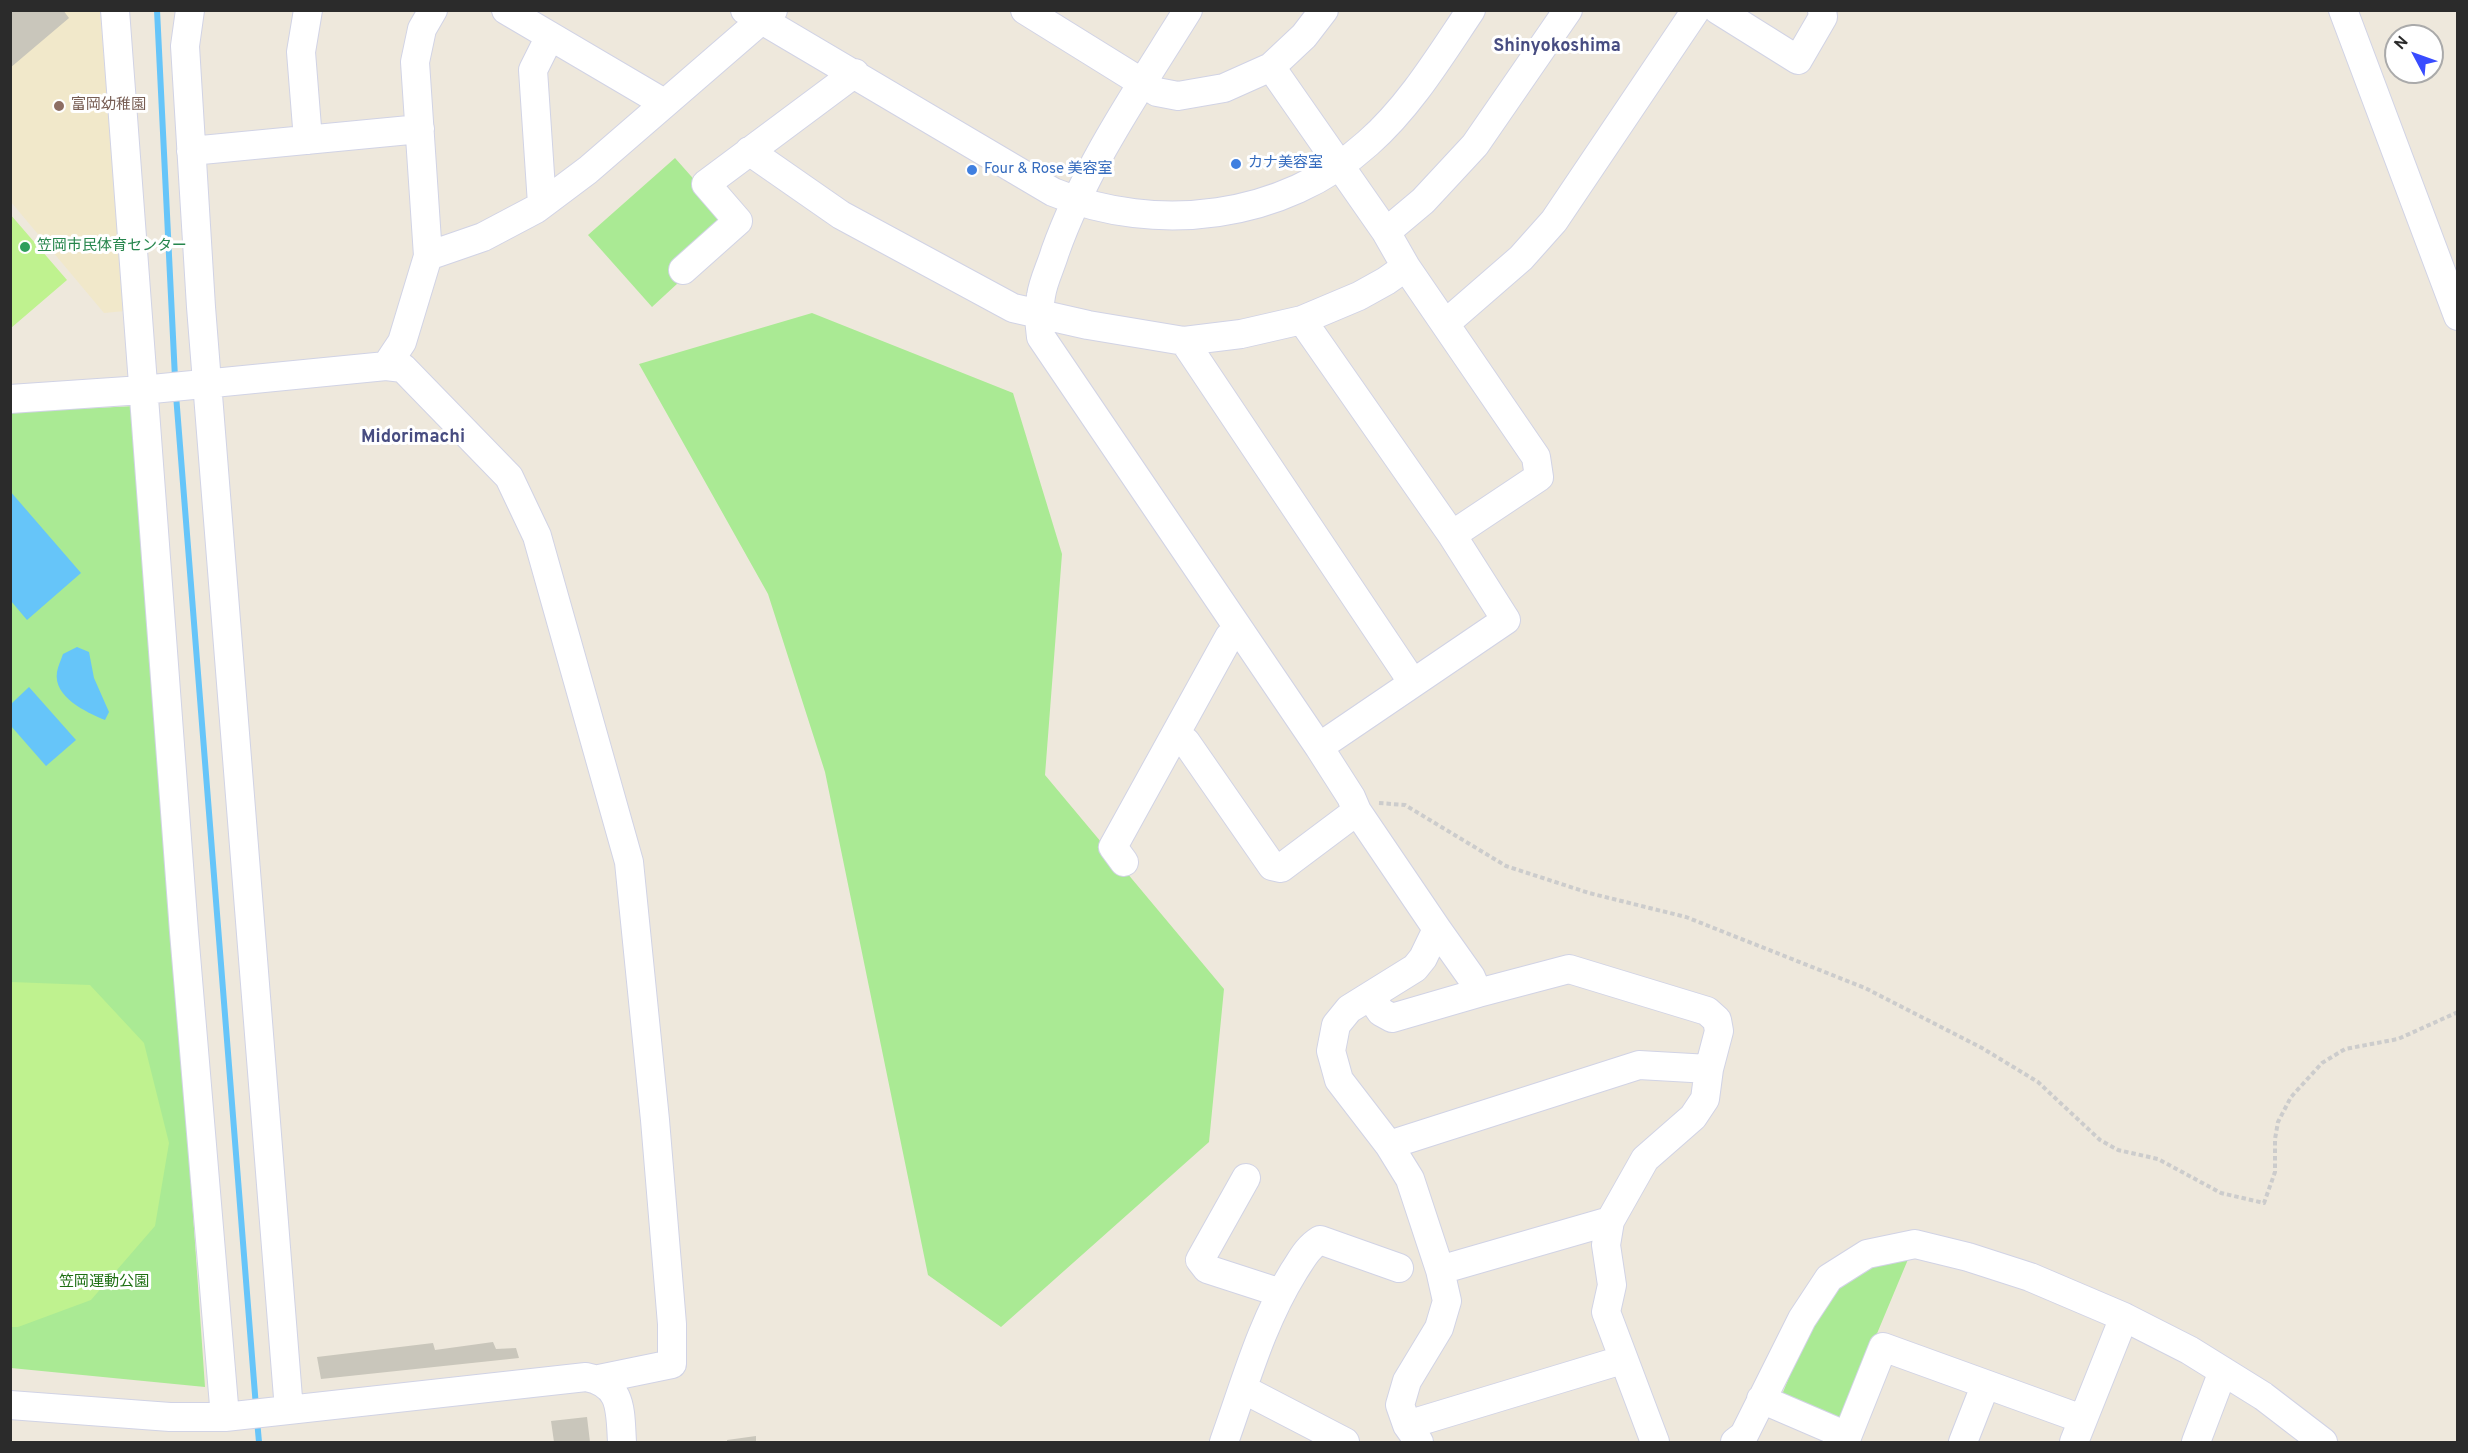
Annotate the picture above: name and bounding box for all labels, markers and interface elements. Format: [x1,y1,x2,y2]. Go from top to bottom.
north arrow [2384,24,2444,84]
text: N [2391,33,2413,54]
district label: Shinyokoshima [1493,36,1621,58]
place label: 富岡幼稚園 [71,97,146,115]
marker: 富岡幼稚園 [52,99,66,113]
place label: カナ美容室 [1248,155,1323,173]
marker: カナ美容室 [1229,157,1243,171]
place label: Four & Rose 美容室 [984,161,1112,179]
marker: Four & Rose 美容室 [965,163,979,177]
place label: 笠岡市民体育センター [37,238,187,256]
marker: 笠岡市民体育センター [18,240,32,254]
district label: Midorimachi [361,427,465,449]
park label: 笠岡運動公園 [59,1274,149,1292]

